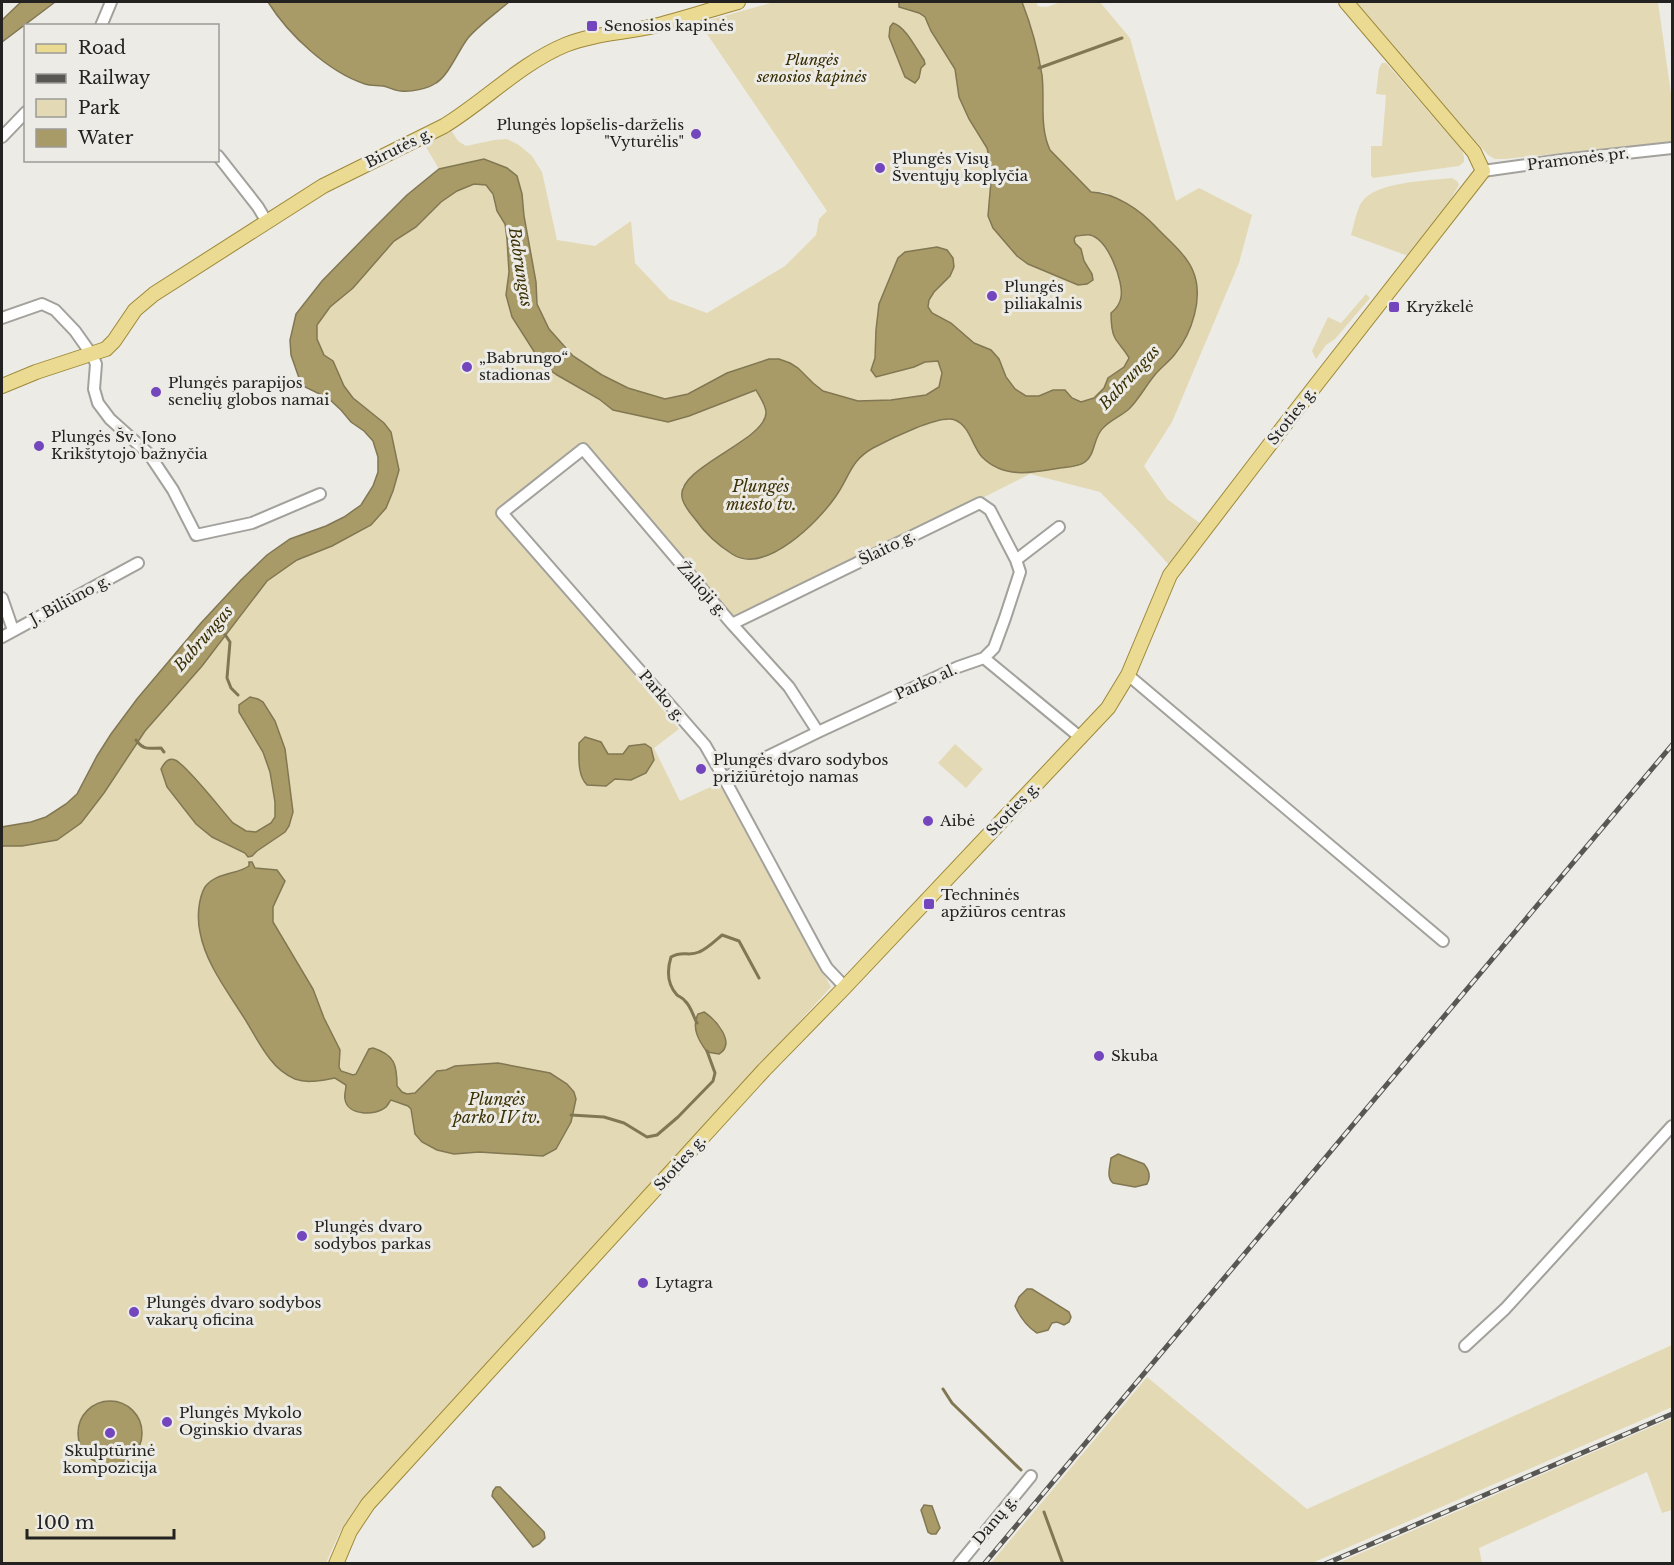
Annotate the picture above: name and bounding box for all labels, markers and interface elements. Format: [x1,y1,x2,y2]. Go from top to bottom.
place label: Senosios kapinės [604,16,734,35]
marker: Senosios kapinės [585,19,599,33]
legend [24,24,219,162]
text: Road [78,37,126,59]
park label: Plungės senosios kapinės [756,50,867,86]
text: Railway [78,67,151,89]
text: Park [78,97,120,119]
place label: Plungės lopšelis-darželis "Vyturėlis" [496,115,684,151]
street label: Birutės g. [362,123,435,172]
text: Water [77,127,134,149]
marker: Plungės lopšelis-darželis "Vyturėlis" [689,127,703,141]
street label: Pramonės pr. [1526,143,1630,174]
place label: Plungės Visų Šventųjų koplyčia [892,149,1029,185]
marker: Plungės Visų Šventųjų koplyčia [873,161,887,175]
water label: Babrungas [505,225,537,308]
place label: Plungės piliakalnis [1004,277,1082,313]
marker: Plungės piliakalnis [985,289,999,303]
place label: Kryžkelė [1406,297,1474,316]
marker: Kryžkelė [1387,300,1401,314]
water label: Babrungas [1094,341,1164,414]
place label: „Babrungo“ stadionas [479,348,568,384]
marker: „Babrungo“ stadionas [460,360,474,374]
place label: Plungės parapijos senelių globos namai [168,373,329,409]
street label: Stoties g. [1263,383,1320,449]
marker: Plungės parapijos senelių globos namai [149,385,163,399]
place label: Plungės Šv. Jono Krikštytojo bažnyčia [51,427,208,463]
marker: Plungės Šv. Jono Krikštytojo bažnyčia [32,439,46,453]
water label: Plungės miesto tv. [726,476,796,514]
street label: Šlaito g. [855,526,918,569]
street label: Žalioji g. [673,557,731,620]
street label: J. Biliūno g. [25,571,113,630]
water label: Babrungas [168,601,237,676]
street label: Parko al. [892,660,960,704]
street label: Parko g. [635,666,690,725]
place label: Plungės dvaro sodybos prižiūrėtojo namas [713,750,888,786]
marker: Plungės dvaro sodybos prižiūrėtojo namas [694,762,708,776]
street label: Stoties g. [982,777,1043,840]
place label: Aibė [939,811,975,830]
marker: Aibė [921,814,935,828]
place label: Techninės apžiūros centras [941,885,1066,921]
marker: Techninės apžiūros centras [922,897,936,911]
place label: Skuba [1111,1046,1159,1065]
marker: Skuba [1092,1049,1106,1063]
water label: Plungės parko IV tv. [451,1089,541,1127]
street label: Stoties g. [650,1131,710,1194]
place label: Plungės dvaro sodybos parkas [314,1217,431,1253]
marker: Plungės dvaro sodybos parkas [295,1229,309,1243]
place label: Lytagra [655,1273,713,1292]
marker: Lytagra [636,1276,650,1290]
place label: Plungės dvaro sodybos vakarų oficina [146,1293,321,1329]
marker: Plungės dvaro sodybos vakarų oficina [127,1305,141,1319]
place label: Plungės Mykolo Oginskio dvaras [179,1403,303,1439]
marker: Plungės Mykolo Oginskio dvaras [160,1415,174,1429]
marker: Skulptūrinė kompozicija [103,1426,117,1440]
place label: Skulptūrinė kompozicija [63,1441,158,1477]
street label: Danų g. [968,1491,1021,1548]
scale bar [27,1502,174,1540]
text: 100 m [36,1512,94,1534]

